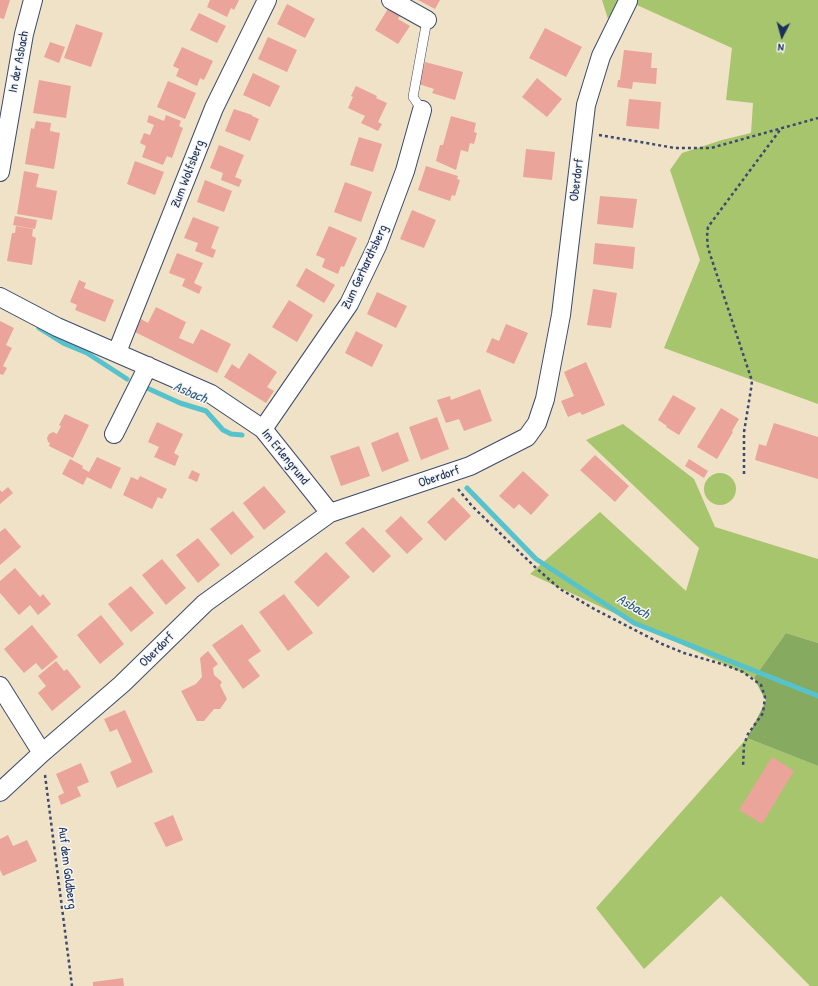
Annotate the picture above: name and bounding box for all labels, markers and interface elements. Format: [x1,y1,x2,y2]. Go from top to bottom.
north arrow [762,16,802,56]
street label: In der Asbach [5,30,33,94]
text: N [777,41,784,55]
street label: Zum Wolfsberg [168,138,208,210]
street label: Oberdorf [567,158,587,202]
street label: Zum Gerhardtsberg [339,222,391,312]
water label: Asbach [171,378,209,408]
street label: Im Erlengrund [258,426,312,488]
street label: Oberdorf [416,463,462,491]
water label: Asbach [614,591,652,623]
street label: Oberdorf [136,629,178,671]
street label: Auf dem Goldberg [54,826,80,910]

